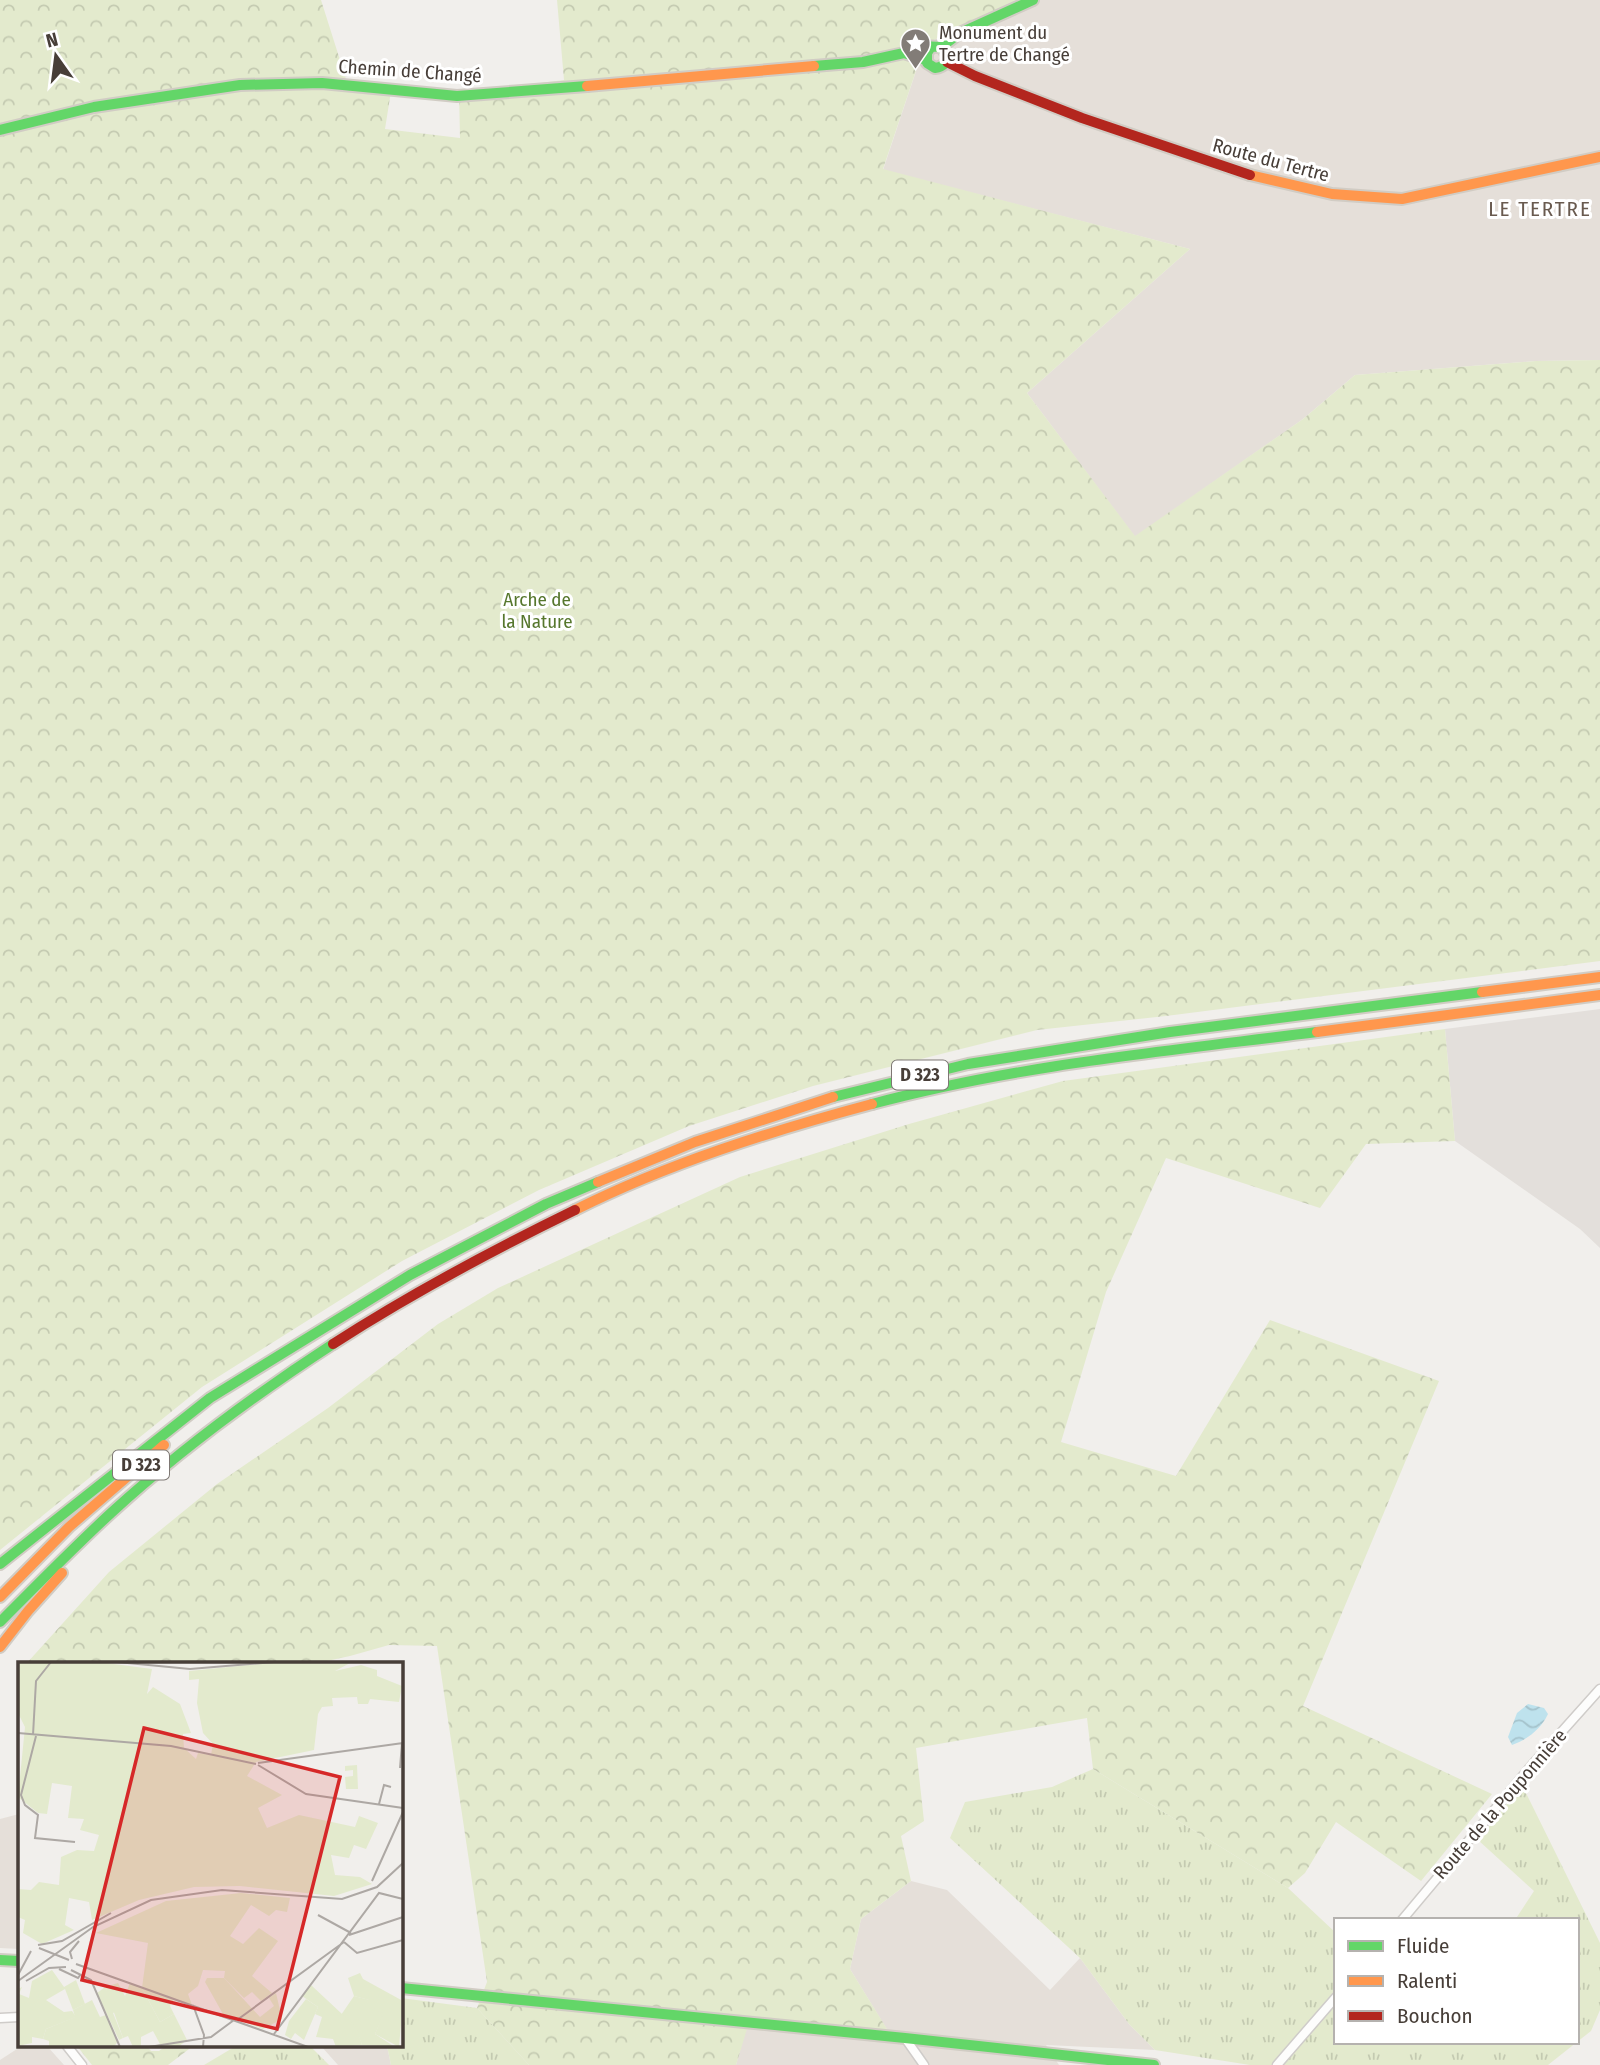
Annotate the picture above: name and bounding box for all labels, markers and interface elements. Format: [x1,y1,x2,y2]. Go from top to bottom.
north arrow [21,21,91,91]
place label: Monument du Tertre de Changé [939,21,1070,66]
place icon: Monument du Tertre de Changé [899,26,933,70]
text: N [44,27,60,53]
street label: Chemin de Changé [338,55,482,87]
street label: Route du Tertre [1210,133,1332,187]
district label: LE TERTRE [1488,196,1592,222]
park label: Arche de la Nature [501,588,573,633]
road number: D 323 [892,1060,948,1090]
road number: D 323 [113,1450,169,1480]
inset map [18,1662,402,2048]
street label: Route de la Pouponnière [1428,1724,1572,1884]
legend [1334,1918,1579,2044]
text: Fluide [1397,1933,1449,1959]
text: Ralenti [1397,1968,1457,1994]
text: Bouchon [1397,2003,1473,2029]

